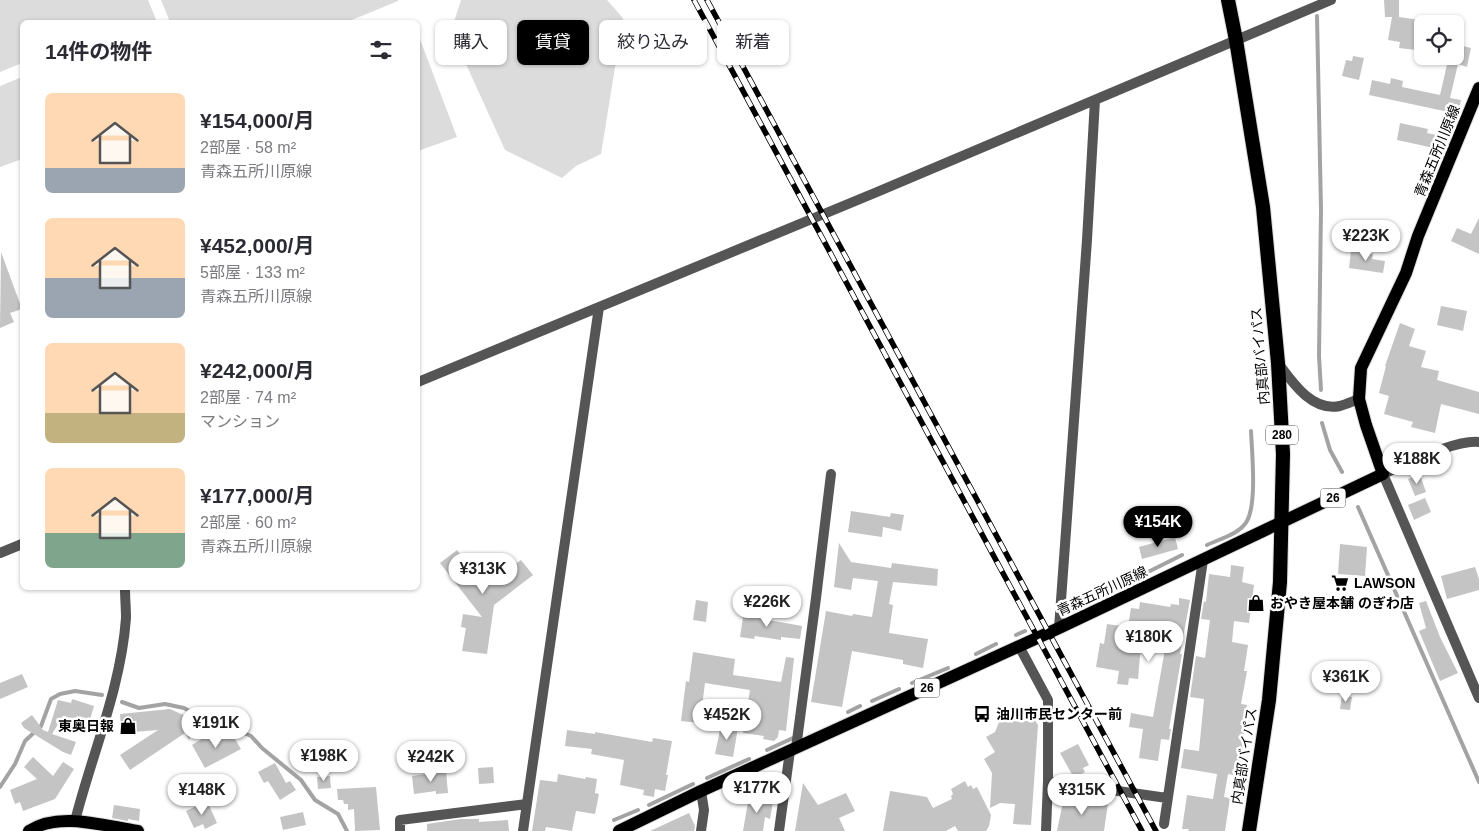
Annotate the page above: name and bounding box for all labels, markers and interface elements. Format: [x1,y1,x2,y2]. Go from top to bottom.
map controls [1414,15,1464,65]
button: locate [1414,15,1464,65]
chip: 購入 [435,20,507,65]
chip: 賃貸 [517,20,589,65]
chip: 絞り込み [599,20,707,65]
chip: 新着 [717,20,789,65]
icon: filters [367,36,395,64]
text: 14件の物件 [45,40,152,63]
street label: 青森五所川原線 [1411,103,1463,199]
text: ¥154,000/月 [200,109,314,132]
icon: home [85,113,145,173]
text: 2部屋 · 58 m² [200,139,296,156]
text: 青森五所川原線 [200,163,312,180]
pin: ¥223K [1331,220,1401,262]
text: ¥223K [1342,227,1390,244]
text: ¥452,000/月 [200,234,314,257]
icon: home [85,238,145,298]
text: 5部屋 · 133 m² [200,264,305,281]
text: 青森五所川原線 [200,288,312,305]
street label: 内真部バイパス [1248,307,1272,405]
text: ¥242,000/月 [200,359,314,382]
icon: home [85,363,145,423]
text: 2部屋 · 74 m² [200,389,296,406]
text: マンション [200,413,280,430]
road number: 280 [1266,426,1298,444]
pin: ¥188K [1382,442,1452,485]
text: ¥188K [1393,450,1441,467]
text: ¥177,000/月 [200,484,314,507]
icon: home [85,488,145,548]
road number: 26 [1320,488,1346,508]
pin: ¥154K [1123,506,1193,548]
text: ¥154K [1134,513,1182,530]
text: 2部屋 · 60 m² [200,514,296,531]
text: 青森五所川原線 [200,538,312,555]
pin: ¥313K [448,552,518,595]
text: ¥313K [459,560,507,577]
street label: 青森五所川原線 [1054,563,1150,619]
supermarket icon: LAWSON [1330,573,1350,593]
place label: LAWSON [1354,575,1415,591]
pin: ¥226K [732,586,802,628]
text: ¥226K [743,593,791,610]
shop icon: おやき屋本舗 のぎわ店 [1246,593,1266,613]
place label: おやき屋本舗 のぎわ店 [1270,595,1414,611]
pin: ¥180K [1114,620,1184,663]
text: ¥180K [1125,628,1173,645]
pin: ¥361K [1311,660,1381,703]
text: ¥361K [1322,668,1370,685]
road number: 26 [914,678,940,698]
pin: ¥452K [692,698,762,741]
bus stop icon: 油川市民センター前 [972,704,992,724]
pin: ¥191K [181,706,251,749]
text: ¥452K [703,706,751,723]
place label: 油川市民センター前 [996,706,1122,722]
street label: 内真部バイパス [1228,706,1260,806]
text: ¥191K [192,714,240,731]
shop icon: 東奥日報 [118,716,138,736]
place label: 東奥日報 [58,718,114,734]
pin: ¥198K [289,740,359,782]
pin: ¥242K [396,740,466,783]
text: ¥198K [300,747,348,764]
text: ¥242K [407,748,455,765]
pin: ¥177K [722,772,792,814]
pin: ¥148K [167,774,237,816]
pin: ¥315K [1047,774,1117,816]
text: ¥177K [733,779,781,796]
text: ¥148K [178,781,226,798]
text: ¥315K [1058,781,1106,798]

